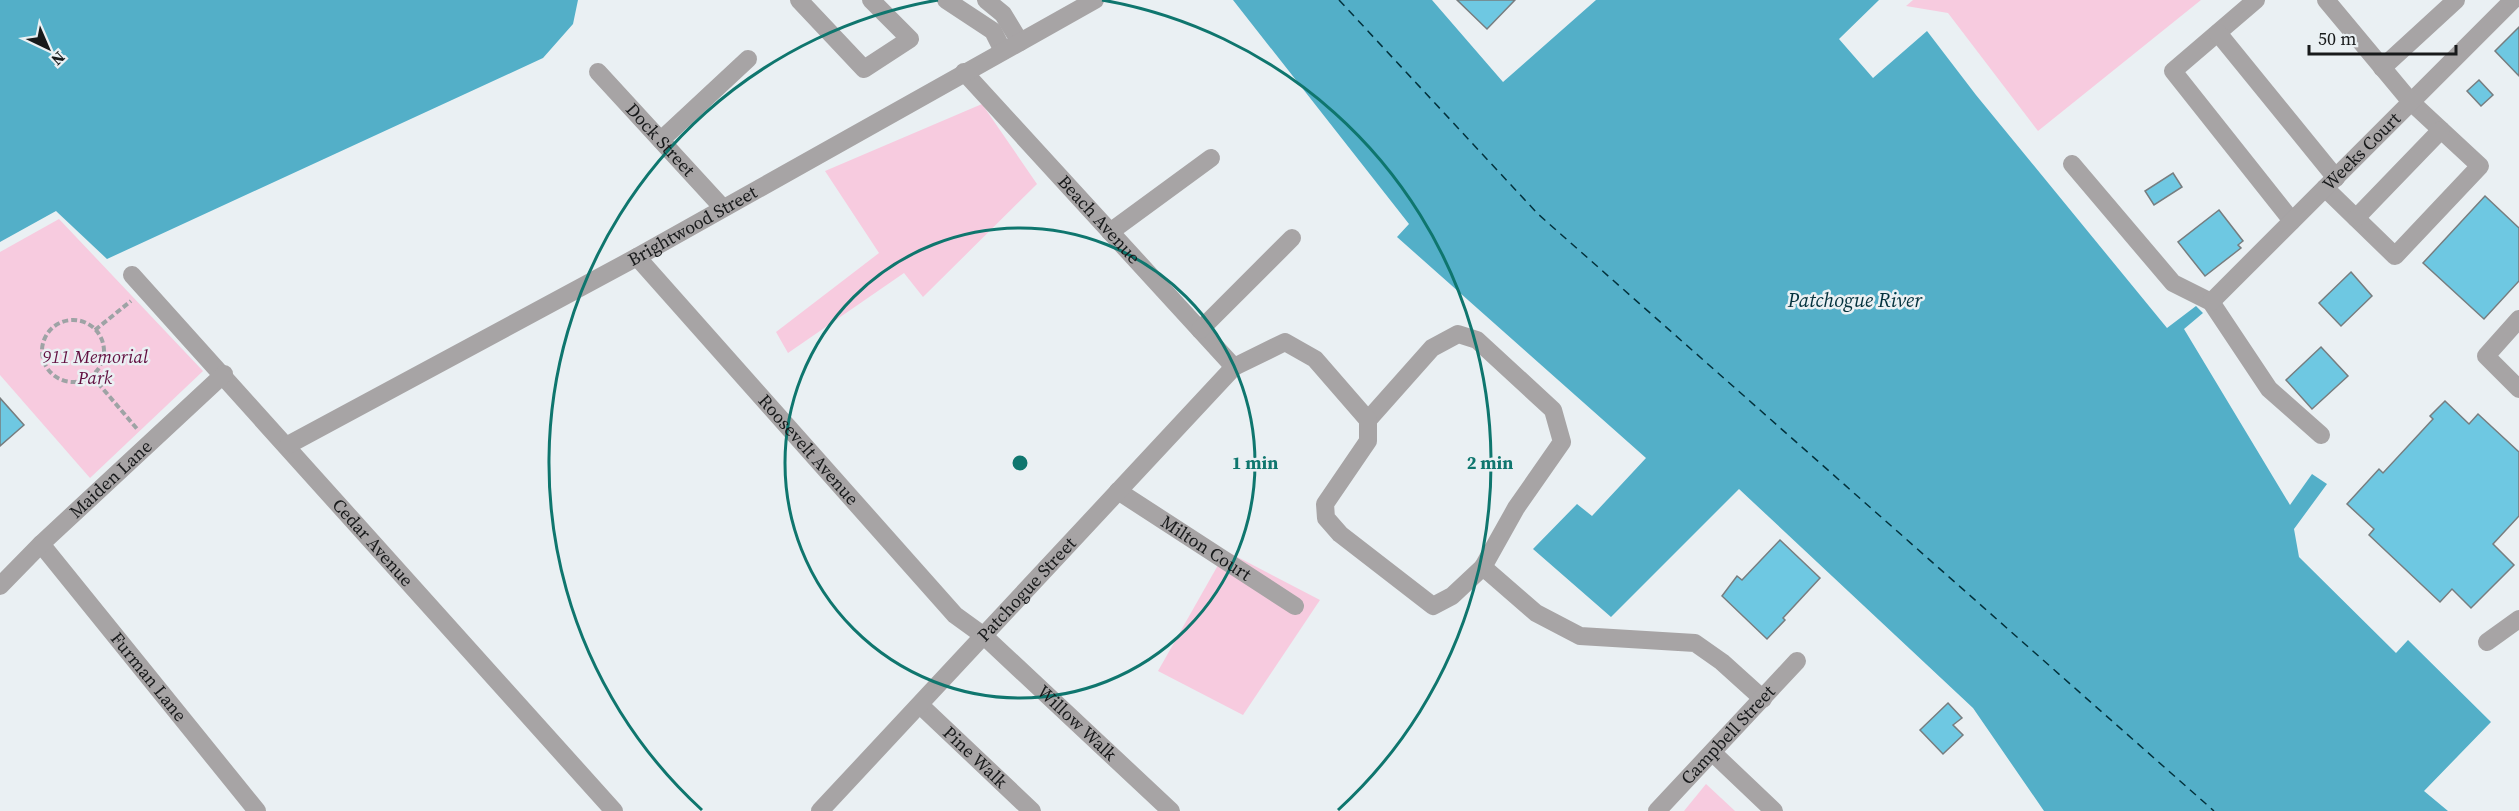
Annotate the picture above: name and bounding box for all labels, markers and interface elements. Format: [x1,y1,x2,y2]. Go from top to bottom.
north arrow [18,18,78,78]
scale bar [2309,18,2456,56]
text: 50 m [2318,26,2356,51]
text: N [46,47,70,71]
street label: Dock Street [620,97,701,182]
street label: Weeks Court [2317,106,2406,196]
street label: Beach Avenue [1052,169,1147,269]
street label: Brightwood Street [623,179,761,272]
water label: Patchogue River [1787,286,1923,314]
park label: 911 Memorial Park [42,344,148,390]
street label: Roosevelt Avenue [753,389,865,510]
street label: Maiden Lane [64,434,157,524]
text: 1 min [1232,450,1278,475]
text: 2 min [1467,450,1513,475]
centre of rings [1010,453,1030,473]
street label: Cedar Avenue [327,493,419,592]
street label: Milton Court [1156,509,1257,586]
street label: Patchogue Street [971,531,1081,647]
street label: Furman Lane [105,627,193,727]
street label: Willow Walk [1032,679,1123,766]
street label: Campbell Street [1675,679,1780,790]
street label: Pine Walk [938,720,1013,794]

